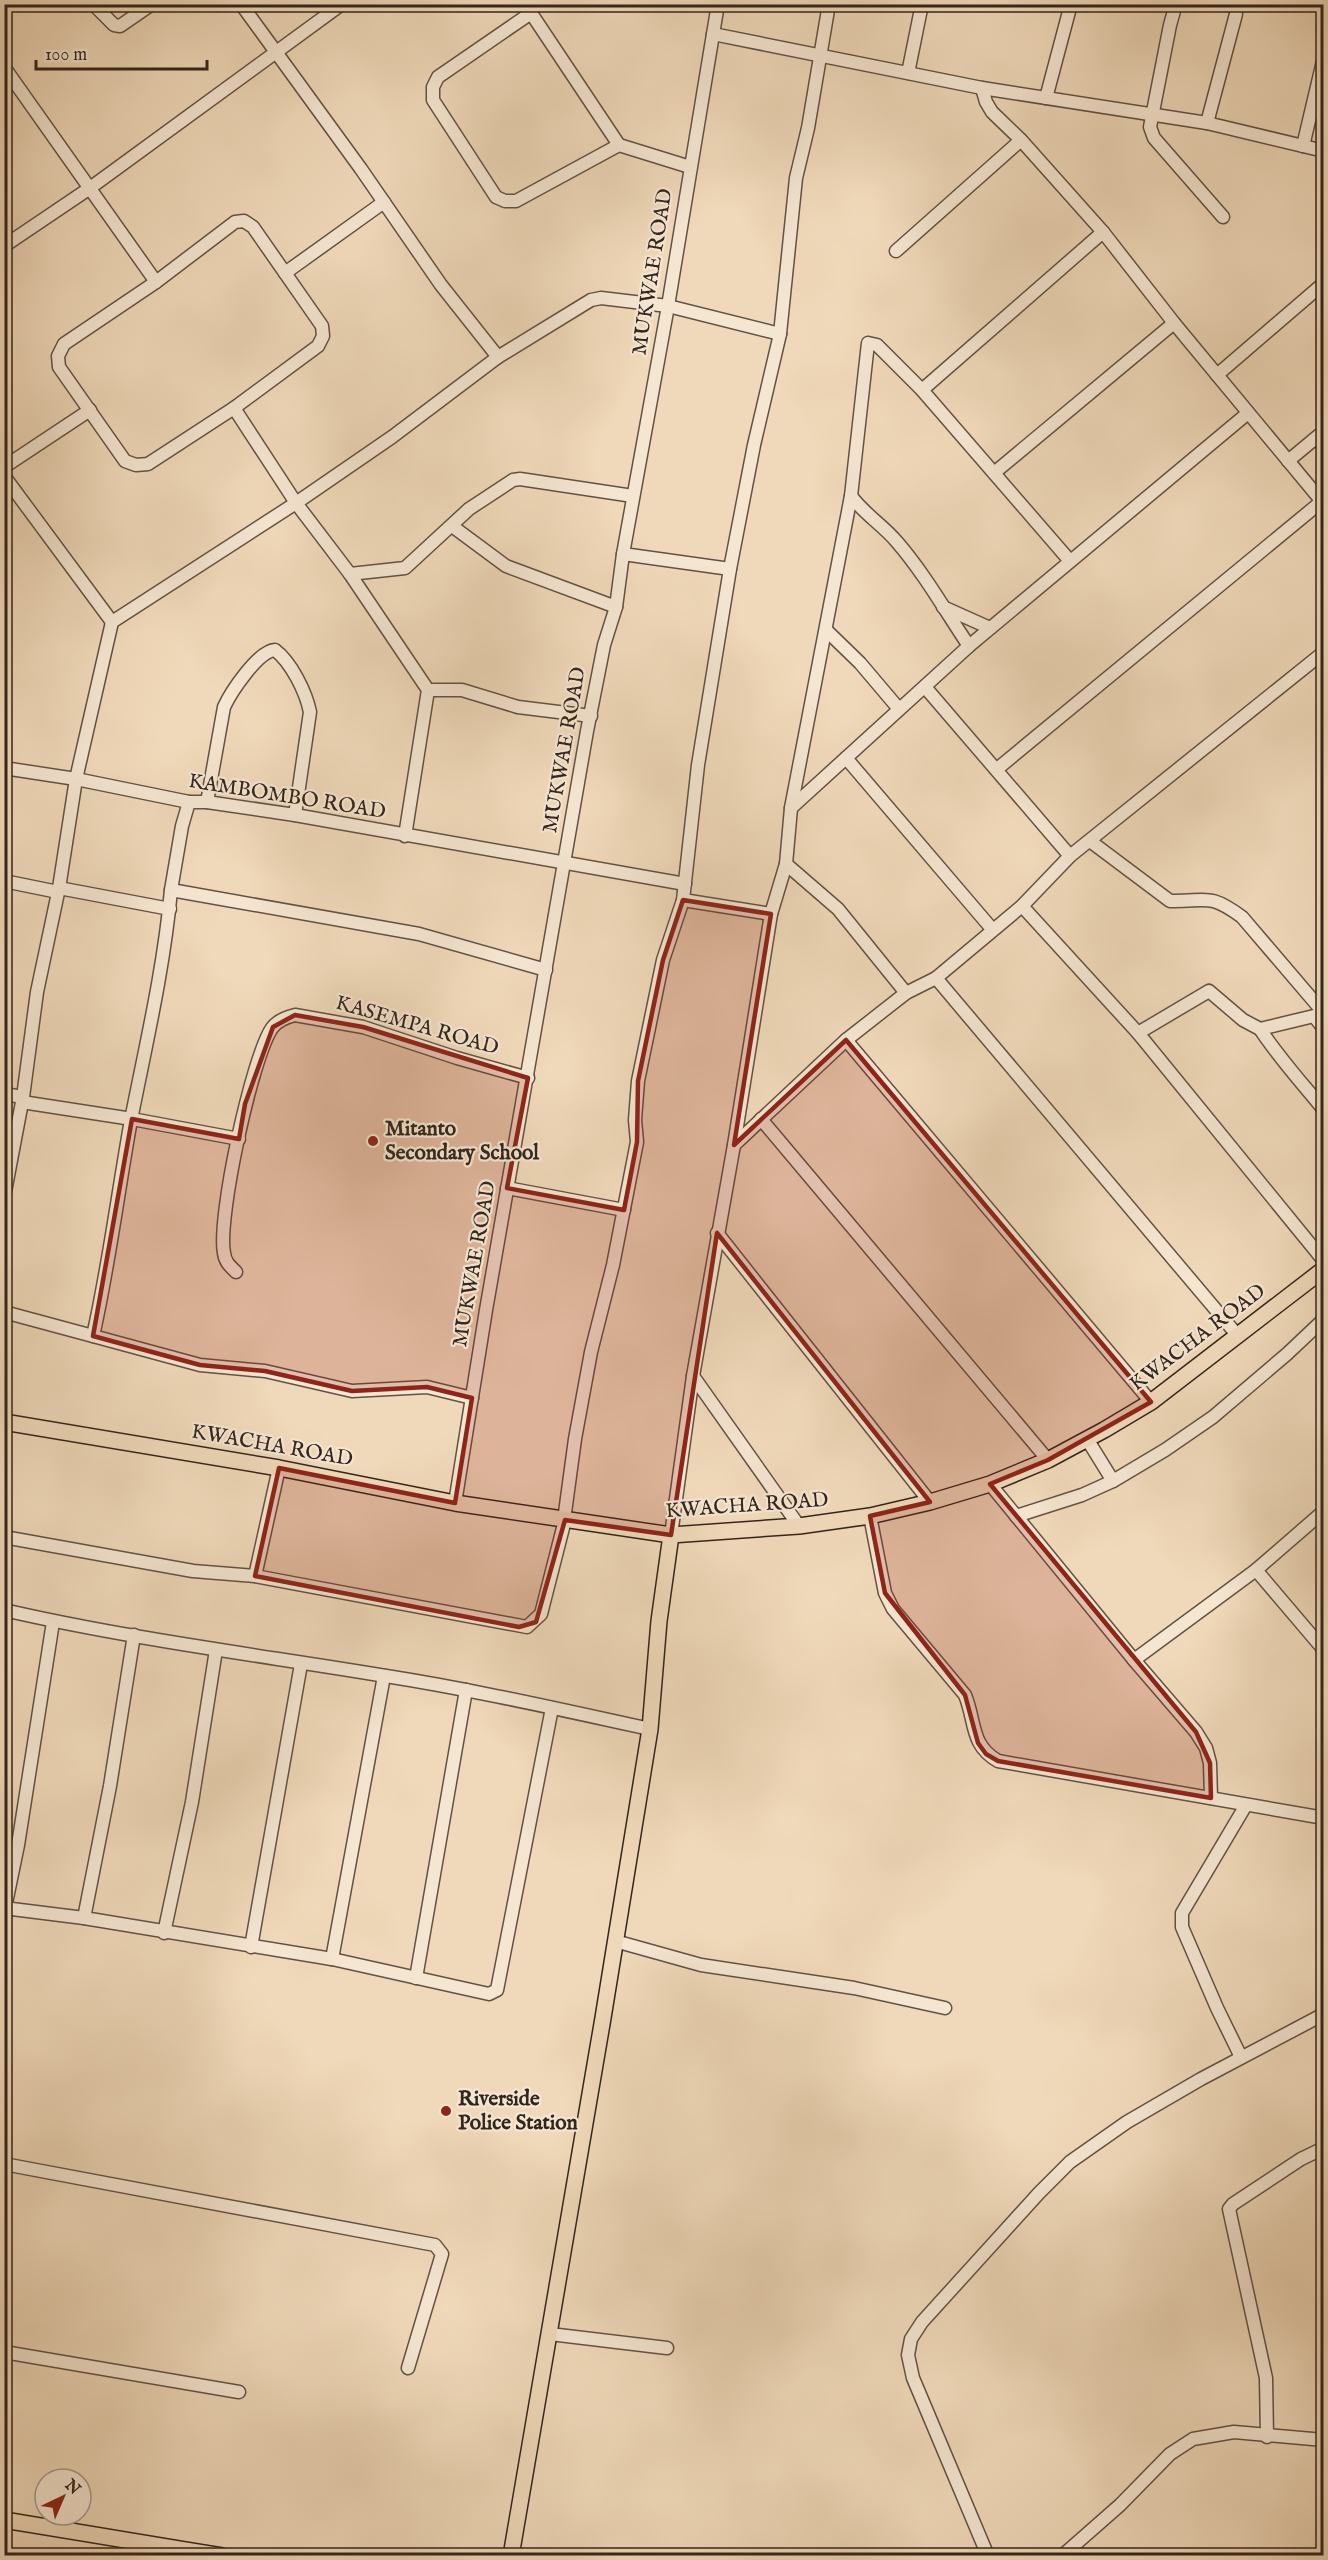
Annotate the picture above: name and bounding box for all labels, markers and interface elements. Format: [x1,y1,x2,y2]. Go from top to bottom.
scale bar [36,33,207,71]
text: 100 m [45,44,87,67]
street label: MUKWAE ROAD [626,187,680,357]
street label: MUKWAE ROAD [537,665,593,835]
street label: KAMBOMBO ROAD [186,768,388,826]
street label: KASEMPA ROAD [332,990,502,1062]
place label: Mitanto Secondary School [385,1116,540,1167]
marker: Mitanto Secondary School [366,1134,380,1148]
street label: MUKWAE ROAD [447,1179,503,1349]
street label: KWACHA ROAD [1125,1278,1271,1398]
street label: KWACHA ROAD [189,1419,355,1473]
street label: KWACHA ROAD [665,1487,829,1525]
place label: Riverside Police Station [458,2086,578,2137]
marker: Riverside Police Station [439,2104,453,2118]
north arrow [33,2467,93,2527]
text: N [59,2475,84,2500]

